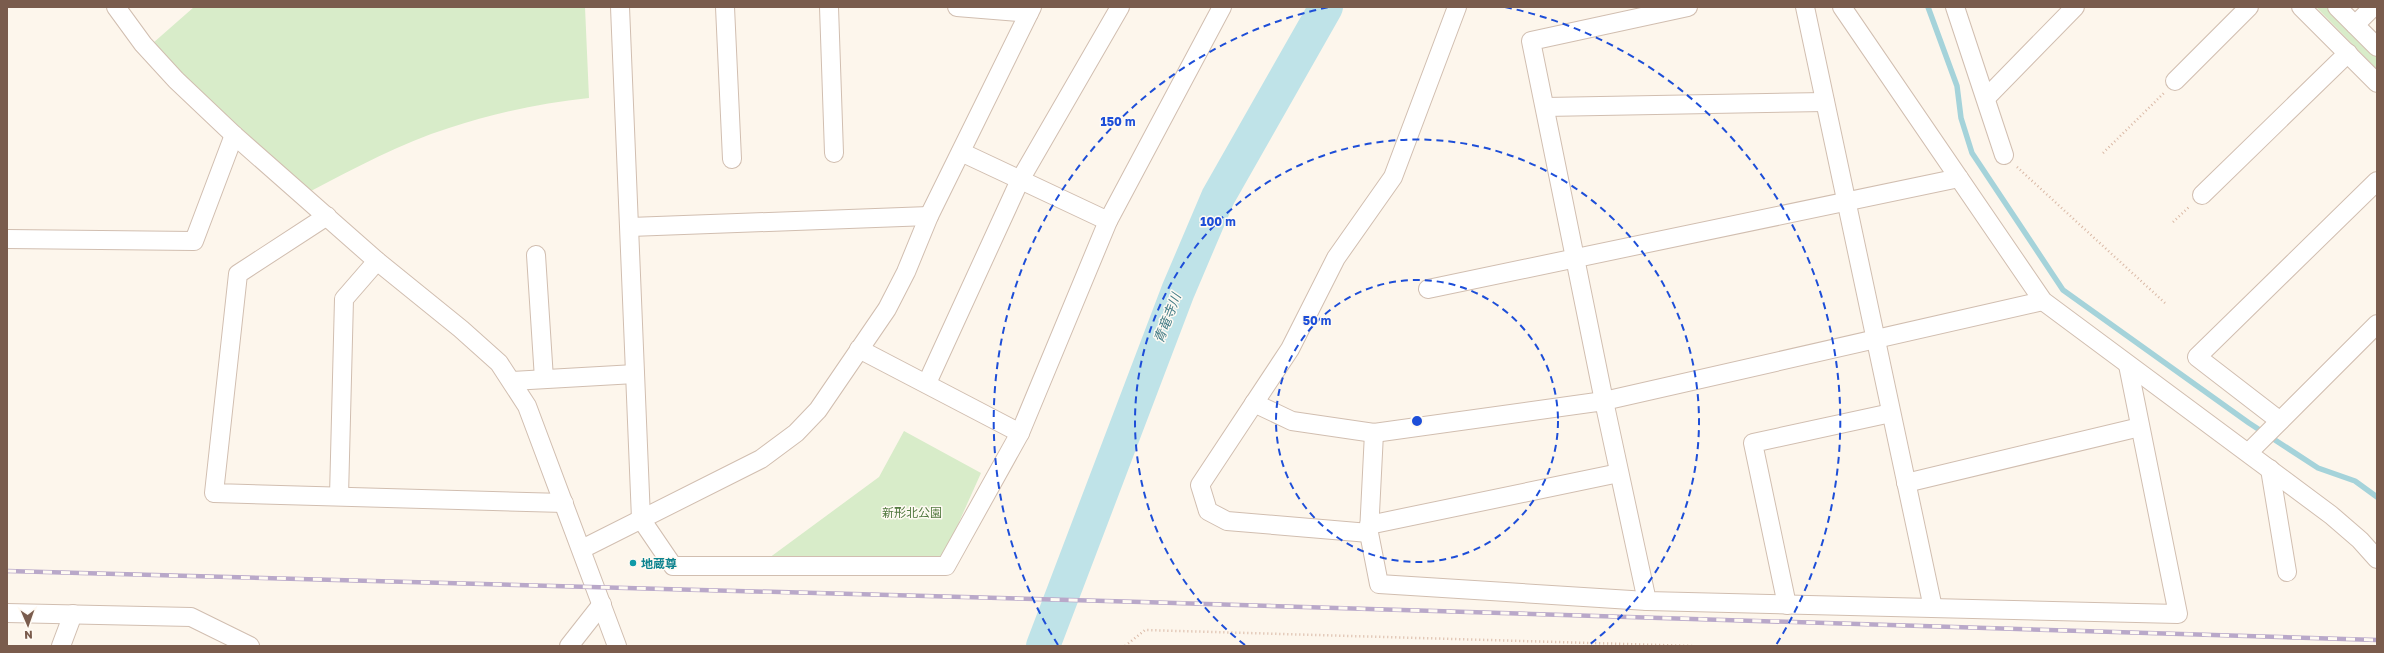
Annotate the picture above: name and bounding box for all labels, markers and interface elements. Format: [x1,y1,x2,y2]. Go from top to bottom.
text: 150 m [1101,114,1135,129]
text: 100 m [1200,214,1236,229]
water label: 青竜寺川 [1150,289,1185,345]
text: 50 m [1303,313,1331,328]
centre of rings [1410,414,1424,428]
park label: 新形北公園 [882,505,942,520]
place label: 地蔵尊 [641,556,677,571]
marker: 地蔵尊 [628,558,638,568]
north arrow [8,605,48,645]
text: N [24,629,33,642]

